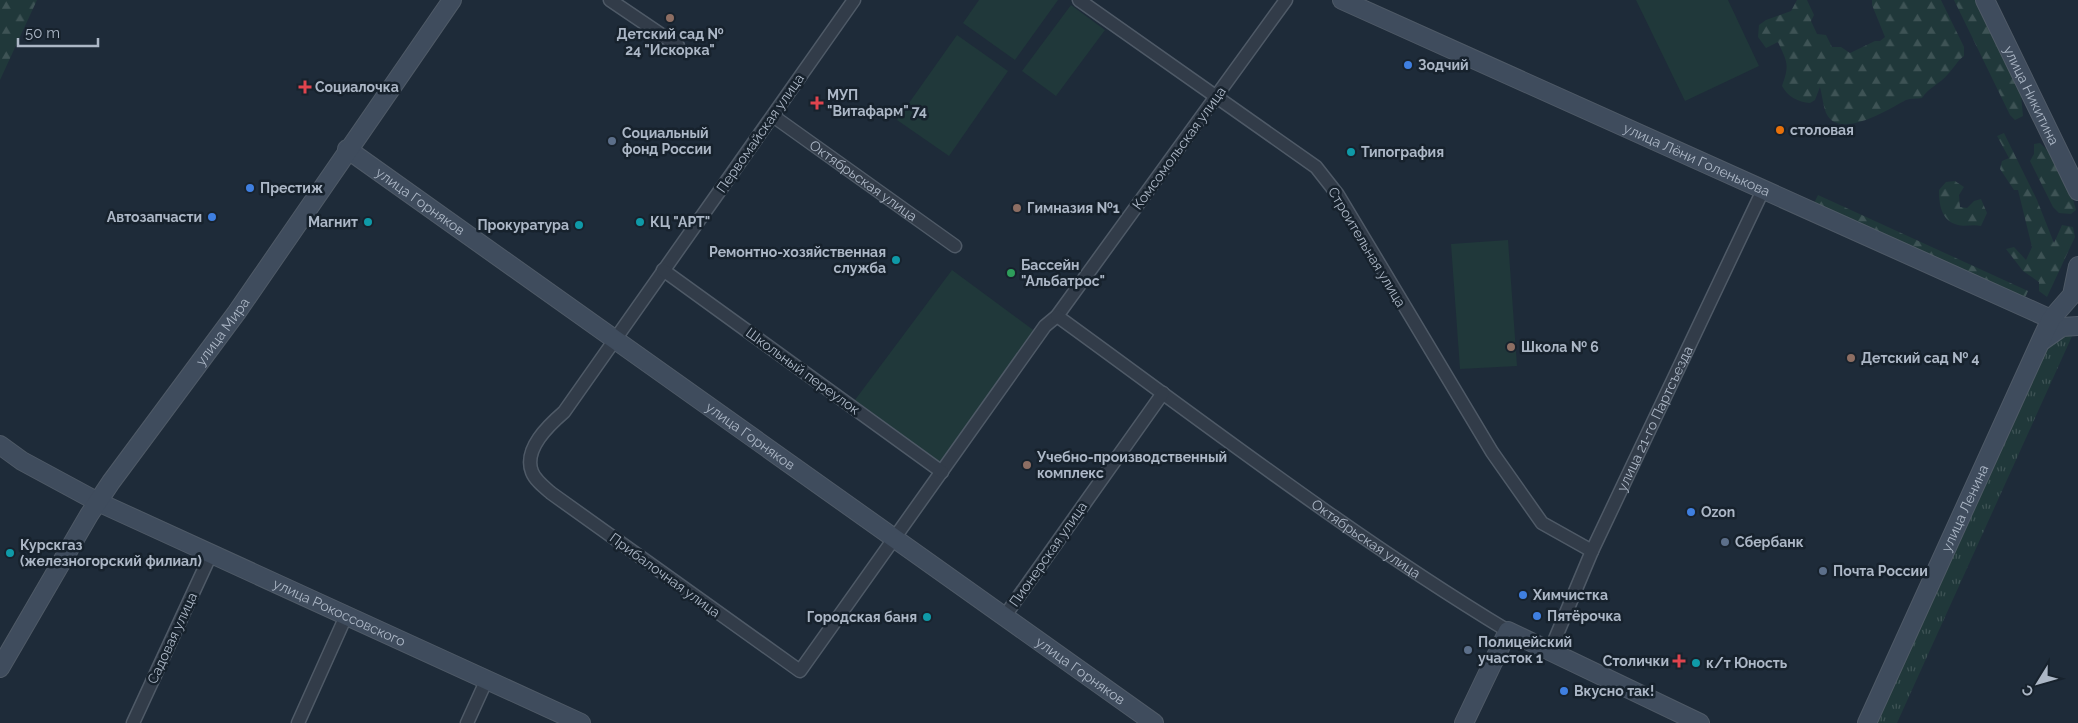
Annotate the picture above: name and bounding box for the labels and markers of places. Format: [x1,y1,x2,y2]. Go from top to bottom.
marker: Детский сад № 24 "Искорка" [664,12,676,24]
place label: Детский сад № 24 "Искорка" [616,26,724,58]
place label: Зодчий [1418,57,1469,73]
marker: Зодчий [1402,59,1414,71]
place label: Социалочка [315,79,399,95]
marker: Социалочка [299,81,311,93]
place label: МУП "Витафарм" 74 [827,87,927,119]
marker: МУП "Витафарм" 74 [811,97,823,109]
place label: столовая [1790,122,1854,138]
marker: столовая [1774,124,1786,136]
place label: Социальный фонд России [622,125,712,157]
marker: Социальный фонд России [606,135,618,147]
place label: Типография [1361,144,1444,160]
marker: Типография [1345,146,1357,158]
place label: Престиж [260,180,323,196]
marker: Престиж [244,182,256,194]
place label: Гимназия №1 [1027,200,1120,216]
marker: Гимназия №1 [1011,202,1023,214]
place label: Автозапчасти [107,209,202,225]
marker: Автозапчасти [206,211,218,223]
place label: Магнит [308,214,358,230]
place label: КЦ "АРТ" [650,214,710,230]
marker: Магнит [362,216,374,228]
marker: КЦ "АРТ" [634,216,646,228]
place label: Прокуратура [477,217,569,233]
marker: Прокуратура [573,219,585,231]
place label: Ремонтно-хозяйственная служба [709,244,886,276]
marker: Ремонтно-хозяйственная служба [890,254,902,266]
place label: Бассейн "Альбатрос" [1021,257,1105,289]
marker: Бассейн "Альбатрос" [1005,267,1017,279]
place label: Школа № 6 [1521,339,1599,355]
marker: Школа № 6 [1505,341,1517,353]
place label: Детский сад № 4 [1861,350,1979,366]
marker: Детский сад № 4 [1845,352,1857,364]
place label: Учебно-производственный комплекс [1036,449,1227,481]
marker: Учебно-производственный комплекс [1021,459,1033,471]
place label: Ozon [1701,504,1735,520]
marker: Ozon [1685,506,1697,518]
place label: Сбербанк [1735,534,1804,550]
marker: Сбербанк [1719,536,1731,548]
place label: Курскгаз (железногорский филиал) [20,537,202,569]
marker: Курскгаз (железногорский филиал) [4,547,16,559]
place label: Почта России [1833,563,1928,579]
marker: Почта России [1817,565,1829,577]
place label: Химчистка [1532,587,1608,603]
marker: Химчистка [1517,589,1529,601]
place label: Пятёрочка [1547,608,1621,624]
place label: Городская баня [807,609,917,625]
marker: Пятёрочка [1531,610,1543,622]
marker: Городская баня [921,611,933,623]
place label: Полицейский участок 1 [1478,634,1572,666]
marker: Полицейский участок 1 [1462,644,1474,656]
place label: Столички [1603,653,1669,669]
marker: Столички [1673,655,1685,667]
place label: к/т Юность [1706,655,1788,671]
marker: к/т Юность [1690,657,1702,669]
place label: Вкусно так! [1574,683,1654,699]
marker: Вкусно так! [1558,685,1570,697]

